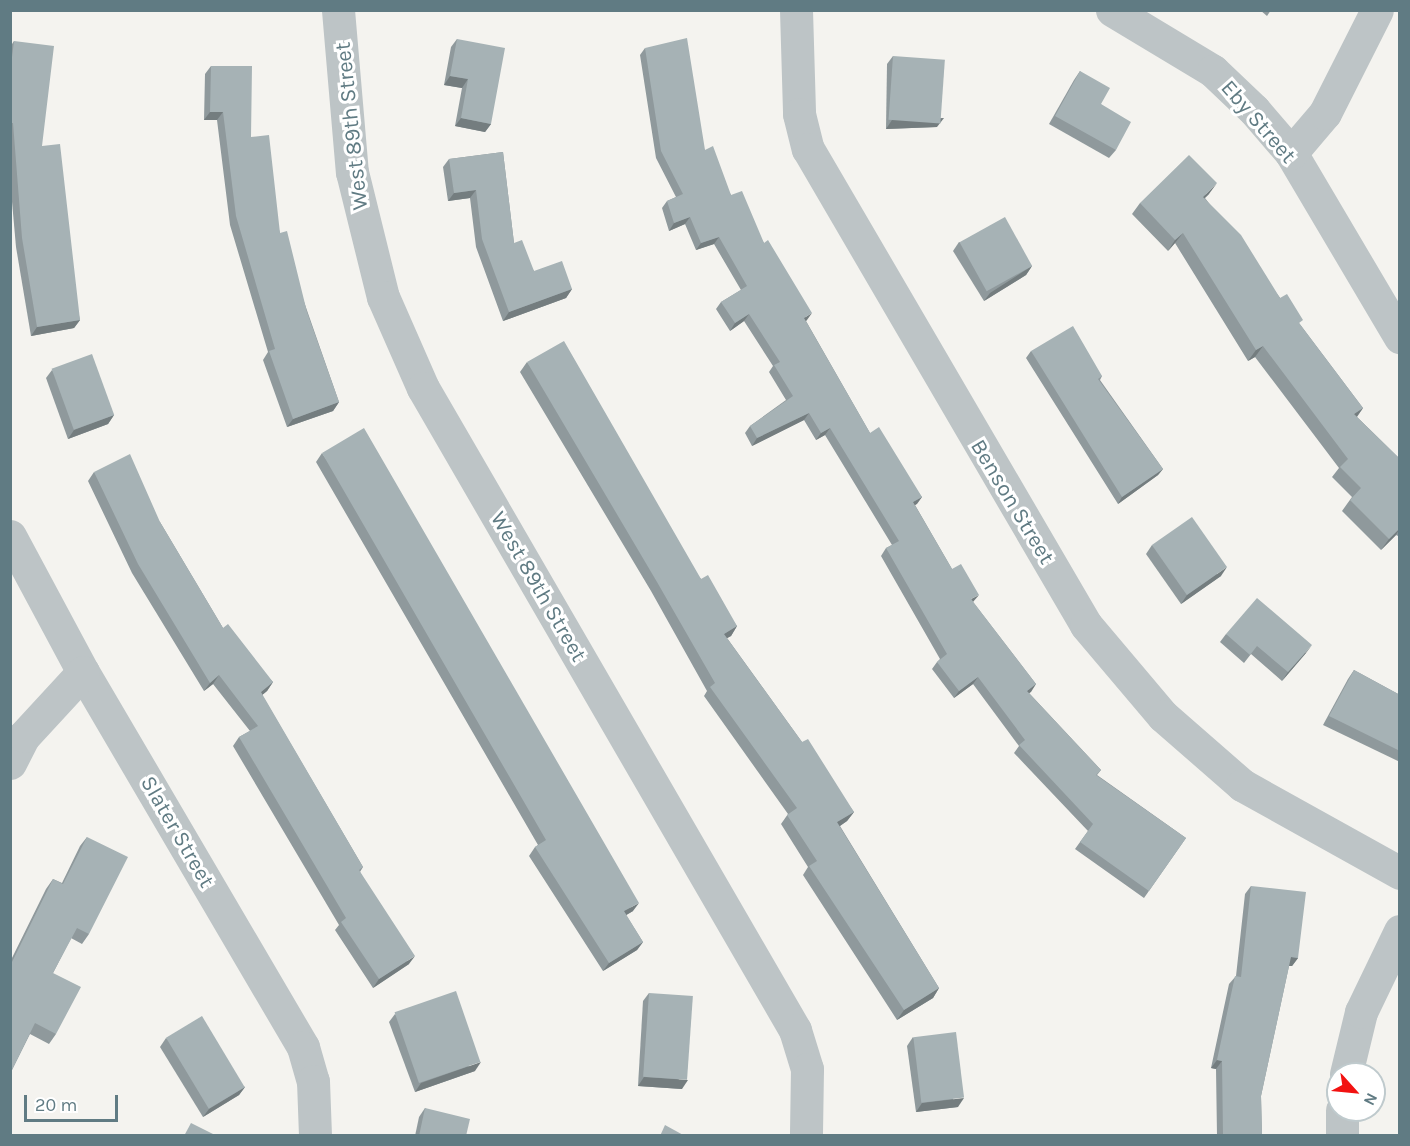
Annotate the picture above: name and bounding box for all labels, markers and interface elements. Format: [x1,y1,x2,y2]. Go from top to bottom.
street label: West 89th Street [330,41,374,211]
street label: Eby Street [1215,75,1301,169]
street label: Benson Street [964,435,1060,569]
street label: West 89th Street [484,507,592,667]
street label: Slater Street [134,771,220,893]
north arrow [1326,1062,1386,1122]
scale bar [27,1083,122,1121]
text: N [1360,1090,1382,1109]
text: 20 m [35,1094,77,1116]

